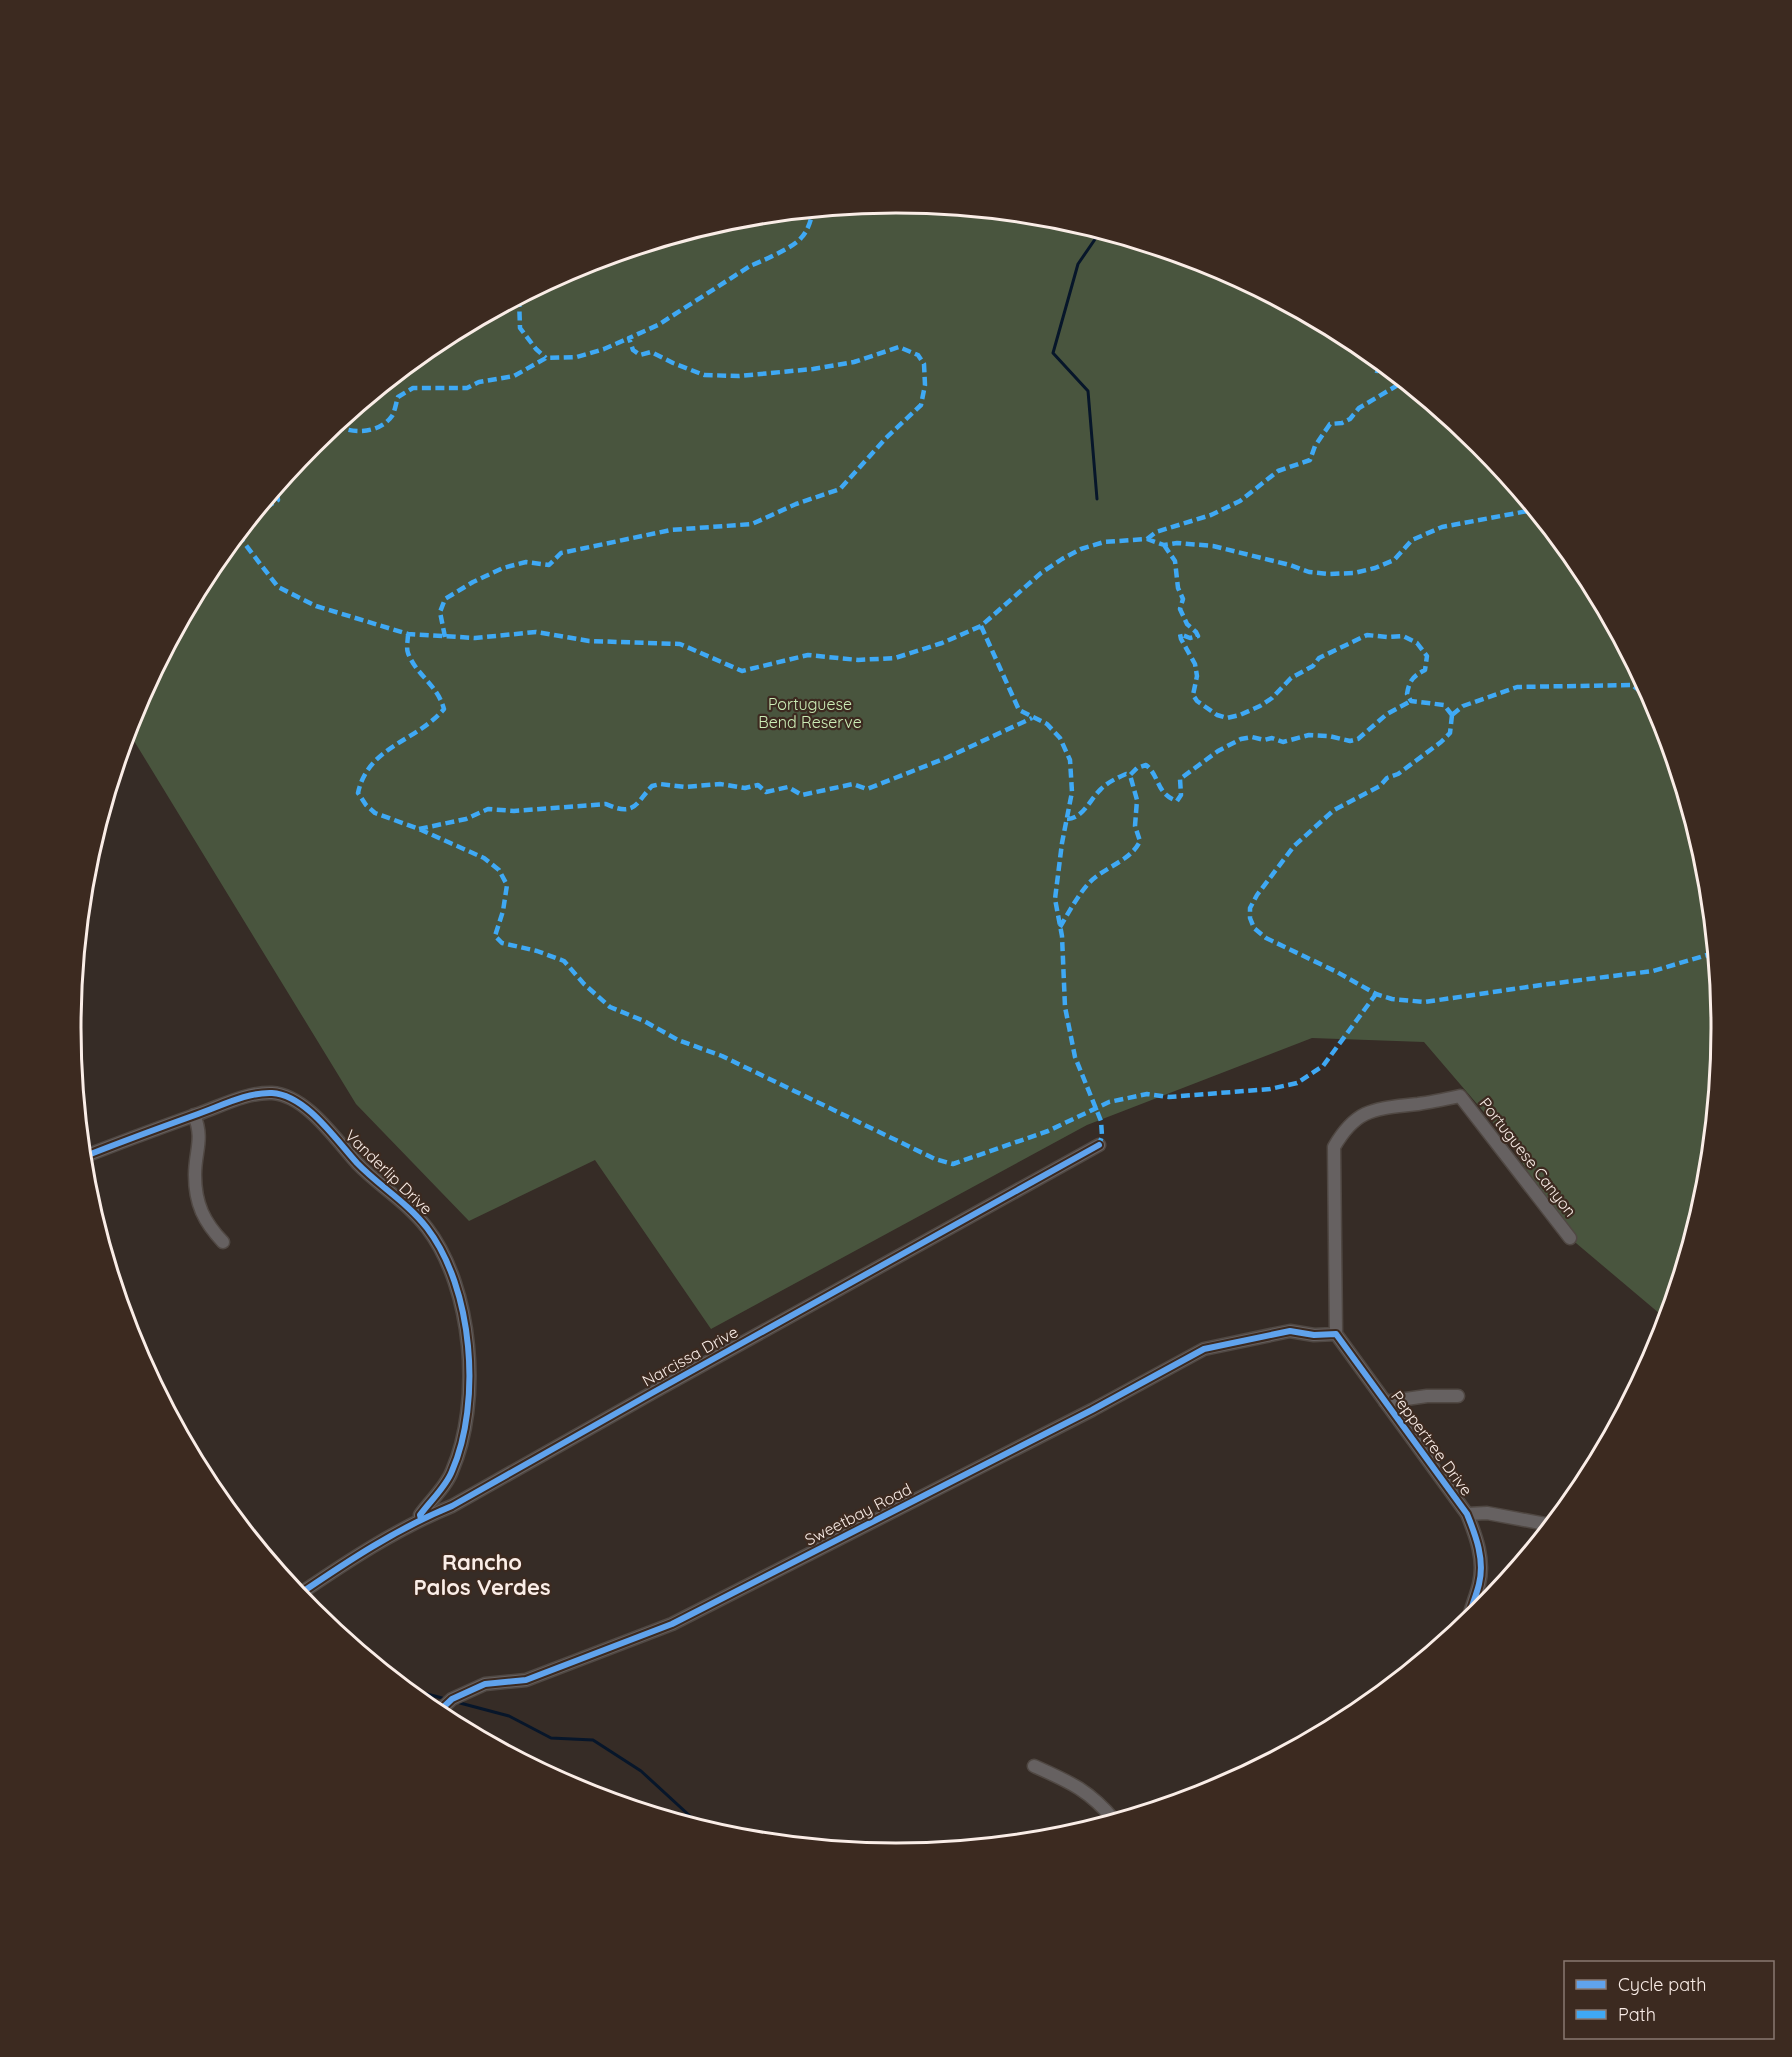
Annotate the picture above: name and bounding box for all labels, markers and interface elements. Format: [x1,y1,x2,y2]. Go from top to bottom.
park label: Portuguese Bend Reserve [758,694,862,732]
street label: Portuguese Canyon [1475,1093,1581,1221]
street label: Vanderlip Drive [341,1125,437,1219]
street label: Narcissa Drive [639,1321,741,1391]
street label: Peppertree Drive [1387,1386,1477,1500]
street label: Sweetbay Road [801,1479,915,1549]
district label: Rancho Palos Verdes [413,1548,551,1601]
legend [1564,1961,1774,2039]
text: Cycle path [1618,1973,1706,1996]
text: Path [1618,2003,1656,2026]

